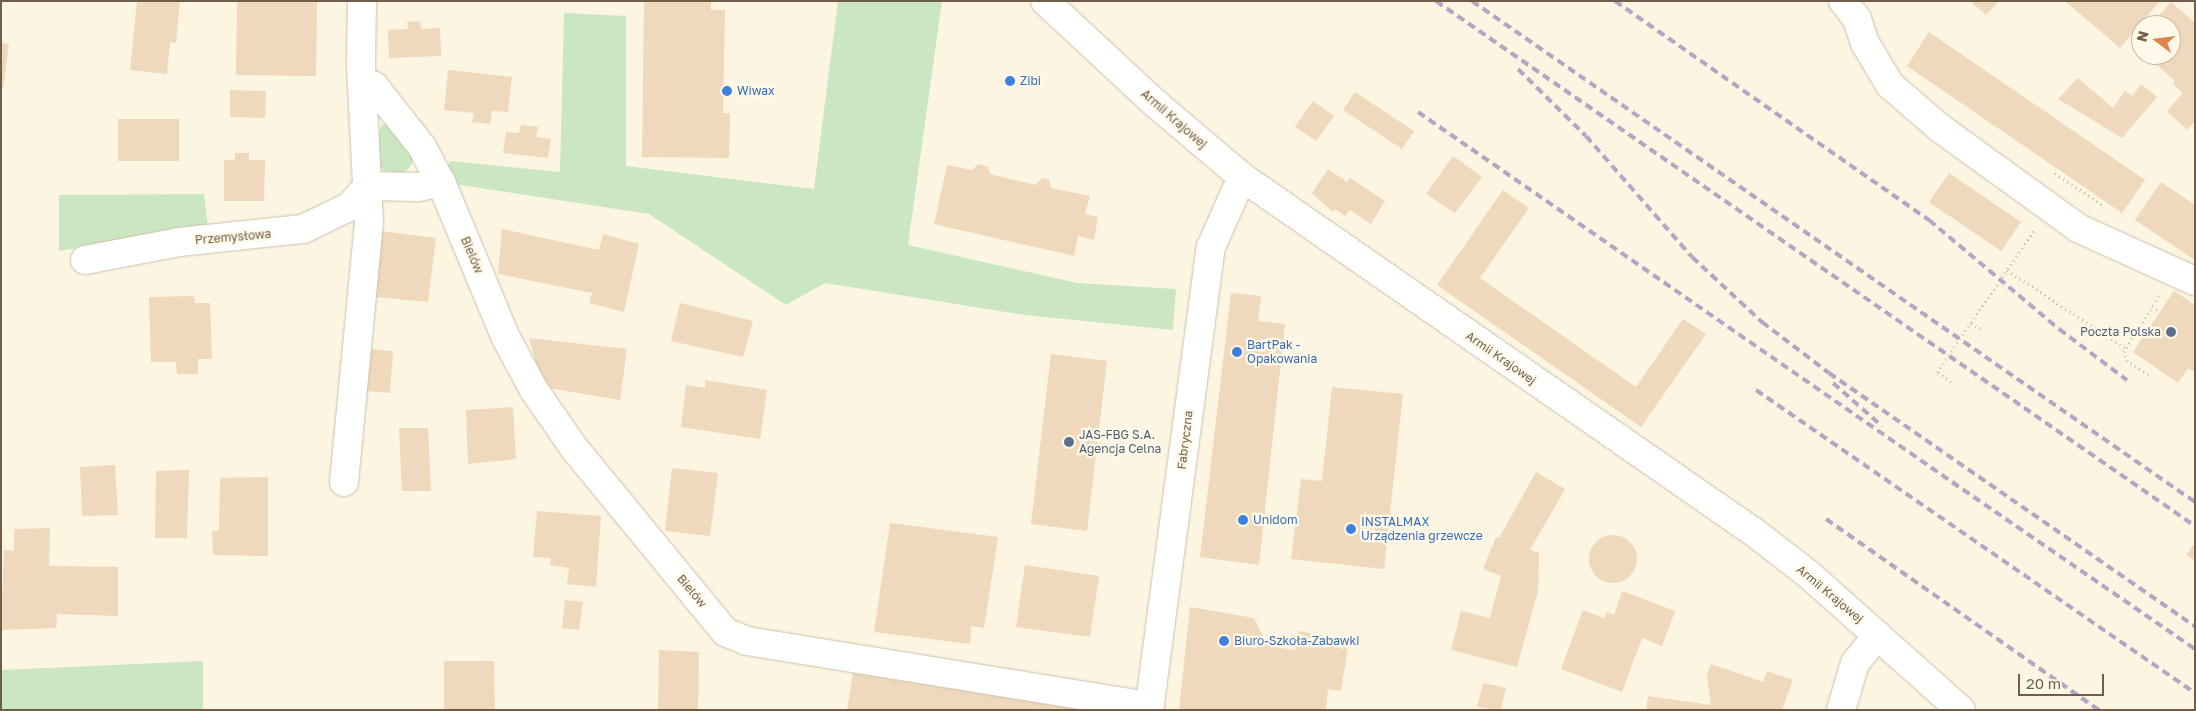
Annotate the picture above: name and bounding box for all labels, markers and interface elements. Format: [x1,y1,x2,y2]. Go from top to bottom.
north arrow [2131,15,2181,65]
text: N [2132,29,2152,44]
place label: Zibi [1020,74,1041,88]
marker: Zibi [1004,75,1016,87]
place label: Wiwax [737,84,775,98]
marker: Wiwax [721,85,733,97]
street label: Armii Krajowej [1138,87,1210,151]
street label: Przemysłowa [194,226,272,248]
street label: Bielów [458,234,486,276]
place label: Poczta Polska [2080,325,2161,339]
marker: Poczta Polska [2165,326,2177,338]
street label: Armii Krajowej [1463,328,1539,388]
place label: BartPak - Opakowania [1247,338,1317,366]
marker: BartPak - Opakowania [1231,346,1243,358]
street label: Fabryczna [1174,410,1196,470]
place label: JAS-FBG S.A. Agencja Celna [1079,428,1161,456]
marker: JAS-FBG S.A. Agencja Celna [1063,436,1075,448]
place label: Unidom [1253,513,1298,527]
marker: Unidom [1237,514,1249,526]
place label: INSTALMAX Urządzenia grzewcze [1361,515,1483,543]
marker: INSTALMAX Urządzenia grzewcze [1345,523,1357,535]
street label: Armii Krajowej [1794,562,1866,626]
street label: Bielów [674,572,710,610]
place label: Biuro-Szkoła-Zabawki [1234,634,1360,648]
marker: Biuro-Szkoła-Zabawki [1218,635,1230,647]
scale bar [2021,664,2107,696]
text: 20 m [2026,674,2061,692]

